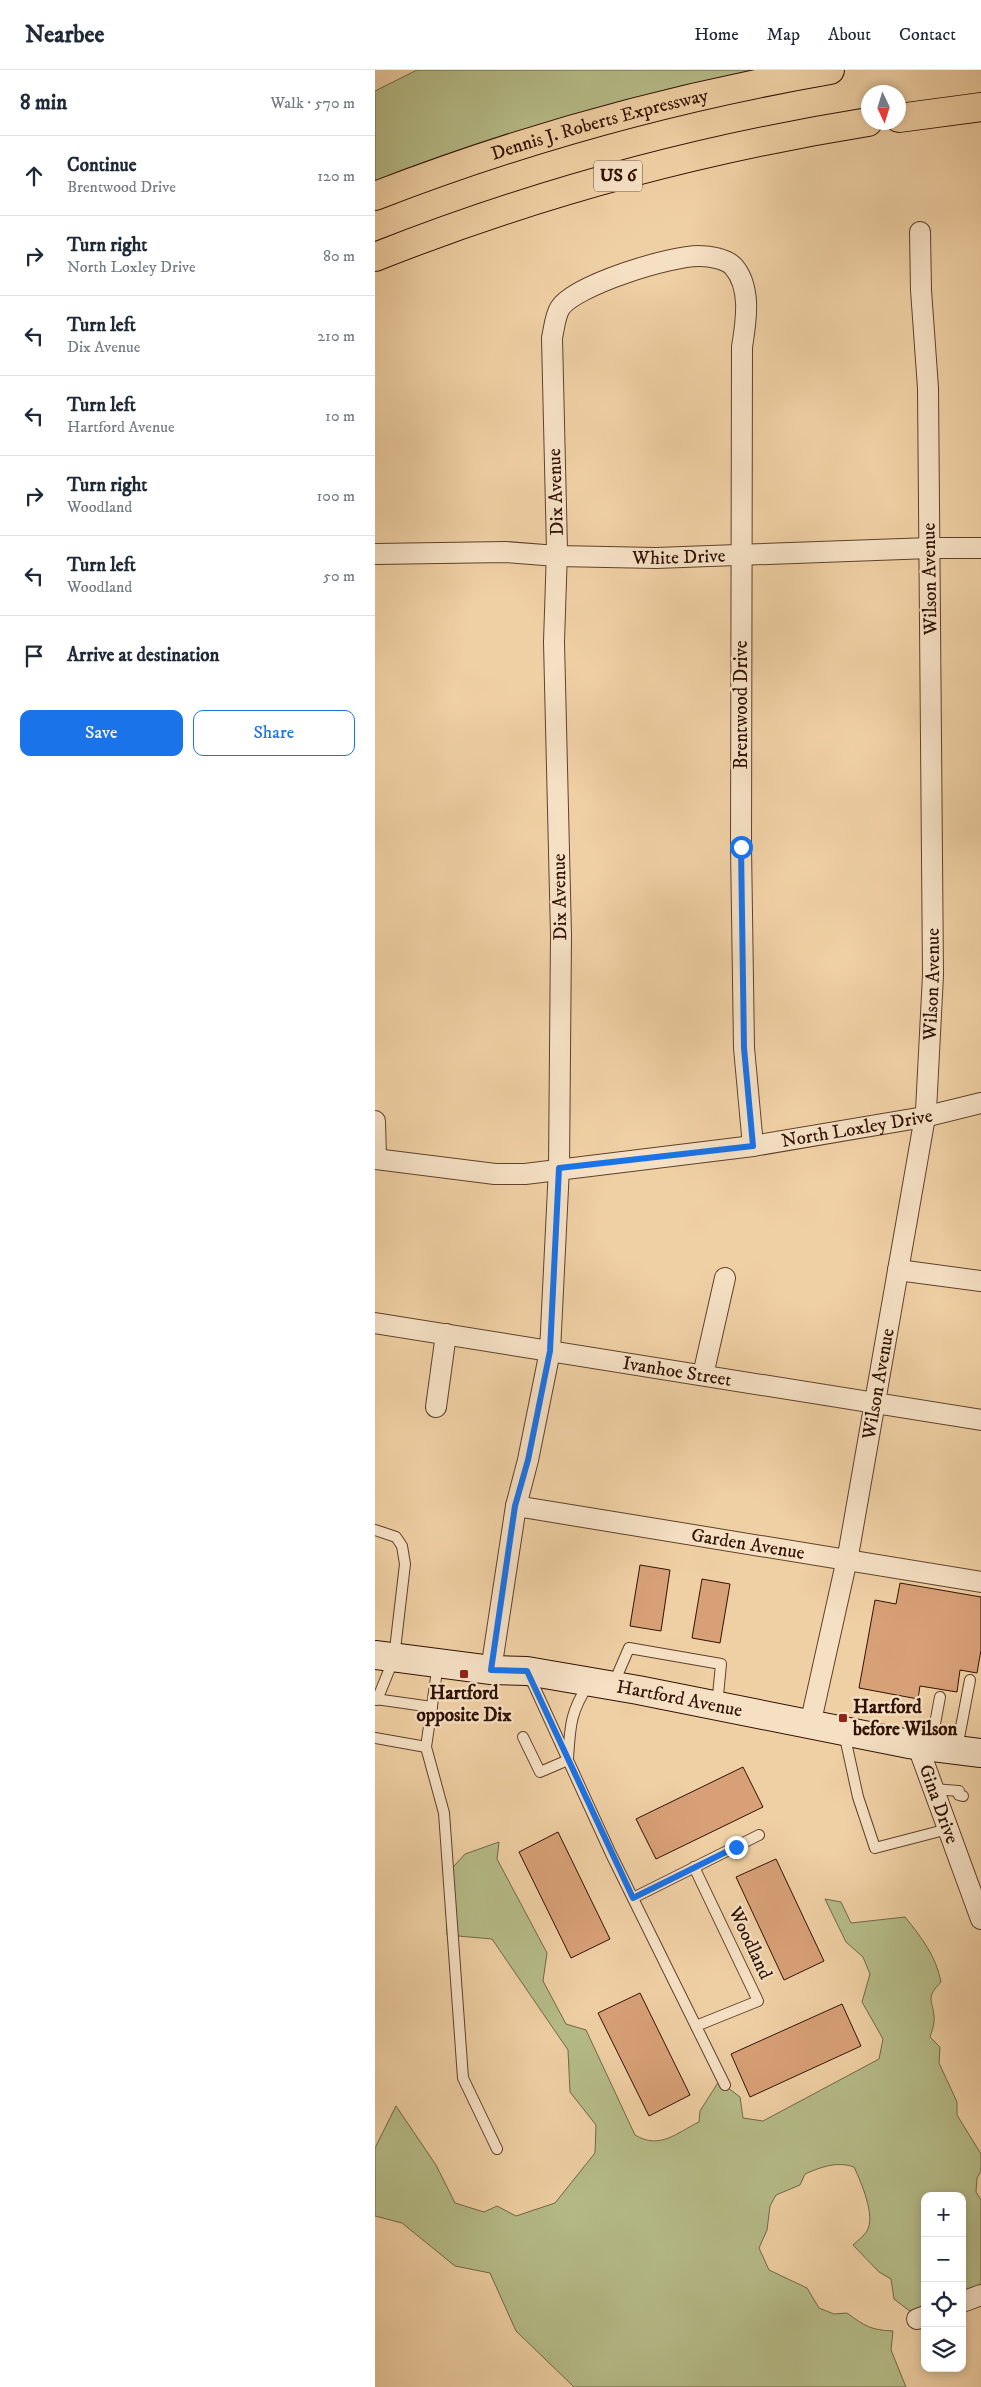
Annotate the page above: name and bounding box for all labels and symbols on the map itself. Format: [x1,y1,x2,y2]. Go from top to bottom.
street label: Dennis J. Roberts Expressway [488,83,711,165]
north arrow [861,85,906,130]
road number: US 6 [594,160,642,192]
street label: Dix Avenue [543,448,569,536]
street label: Wilson Avenue [918,522,942,636]
street label: White Drive [631,544,726,570]
street label: Brentwood Drive [730,640,753,770]
route start [730,836,753,859]
street label: Dix Avenue [548,853,572,941]
street label: Wilson Avenue [918,928,945,1042]
street label: North Loxley Drive [780,1104,935,1153]
street label: Wilson Avenue [857,1326,899,1442]
street label: Ivanhoe Street [621,1351,733,1391]
street label: Garden Avenue [690,1523,806,1565]
marker: Hartford opposite Dix [458,1668,470,1680]
street label: Hartford Avenue [615,1675,745,1722]
place label: Hartford opposite Dix [416,1682,512,1727]
place label: Hartford before Wilson [852,1696,958,1741]
marker: Hartford before Wilson [837,1712,849,1724]
street label: Gina Drive [914,1761,964,1847]
route end [725,1836,748,1859]
street label: Woodland [723,1902,777,1983]

